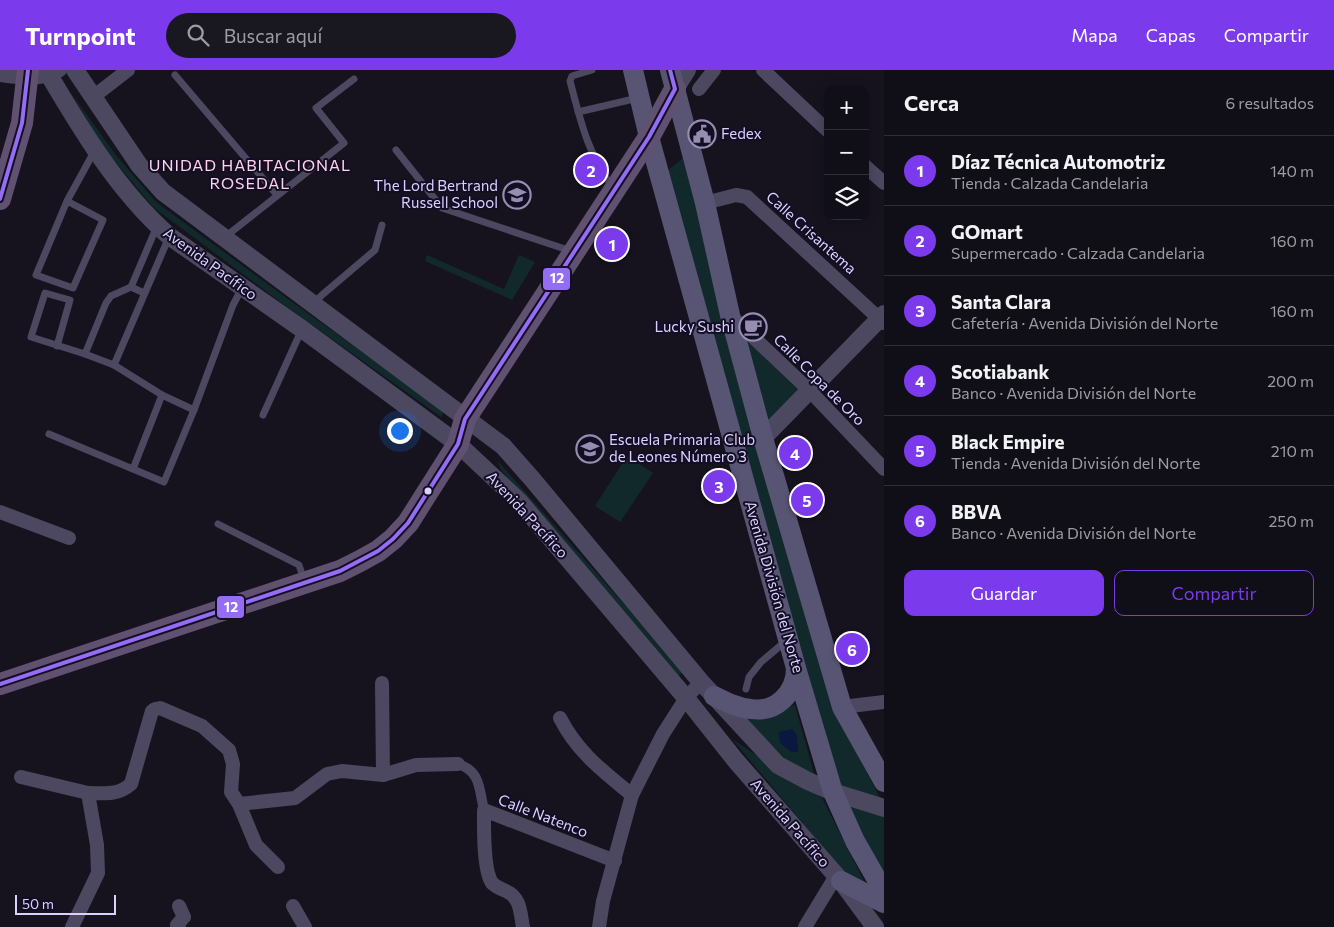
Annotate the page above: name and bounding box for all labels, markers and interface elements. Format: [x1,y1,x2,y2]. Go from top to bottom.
search box [166,13,516,58]
text: Turnpoint [25,21,136,50]
icon: search [184,21,212,49]
text: Buscar aquí [224,24,322,47]
text: Mapa [1071,24,1118,46]
text: Capas [1146,24,1196,46]
text: Compartir [1224,24,1309,46]
map controls [824,85,869,220]
button: + [824,85,869,130]
text: Cerca [904,90,959,115]
text: 6 resultados [1226,93,1314,112]
public building icon: Fedex [687,119,717,149]
place label: Fedex [721,124,762,142]
button: − [824,130,869,175]
text: Díaz Técnica Automotriz [951,150,1165,173]
pin: 2 [575,151,607,189]
district label: UNIDAD HABITACIONAL ROSEDAL [149,155,351,192]
text: 1 [916,161,924,180]
text: 140 m [1270,161,1314,180]
text: Tienda · Calzada Candelaria [951,173,1148,192]
button: layers [824,175,869,220]
place label: The Lord Bertrand Russell School [374,176,498,211]
school or university icon: The Lord Bertrand Russell School [502,180,532,210]
street label: Calle Crisantema [763,187,860,277]
text: GOmart [951,220,1023,243]
street label: Avenida Pacífico [160,223,261,303]
pin: 1 [596,225,628,263]
text: 2 [915,231,925,250]
text: 160 m [1270,231,1314,250]
text: Supermercado · Calzada Candelaria [951,243,1205,262]
line badge: 12 [542,267,571,291]
text: 12 [550,269,564,286]
text: Santa Clara [951,290,1051,313]
text: 3 [915,301,925,320]
text: 160 m [1270,301,1314,320]
cafe icon: Lucky Sushi [738,312,768,342]
text: Cafetería · Avenida División del Norte [951,313,1218,332]
place label: Lucky Sushi [654,317,734,335]
street label: Calle Copa de Oro [770,330,869,429]
text: Scotiabank [951,360,1049,383]
text: 4 [915,371,925,390]
text: 200 m [1267,371,1314,390]
text: Banco · Avenida División del Norte [951,383,1196,402]
your location [387,418,413,444]
place label: Escuela Primaria Club de Leones Número 3 [609,430,755,465]
text: Black Empire [951,430,1065,453]
school or university icon: Escuela Primaria Club de Leones Número 3 [575,434,605,464]
pin: 4 [779,434,811,472]
text: 5 [915,441,925,460]
text: 210 m [1271,441,1314,460]
text: Tienda · Avenida División del Norte [951,453,1200,472]
street label: Avenida Pacífico [483,467,572,561]
pin: 3 [703,467,735,505]
pin: 5 [791,481,823,519]
unlabelled marker [423,486,433,496]
street label: Avenida División del Norte [742,499,808,675]
text: BBVA [951,500,1002,523]
text: 6 [915,511,925,530]
text: 250 m [1268,511,1314,530]
text: Banco · Avenida División del Norte [951,523,1196,542]
button: Guardar [904,570,1104,616]
button: Compartir [1114,570,1314,616]
line badge: 12 [216,595,245,619]
text: 12 [224,598,238,615]
pin: 6 [836,630,868,668]
street label: Avenida Pacífico [747,774,834,870]
street label: Calle Natenco [496,790,591,840]
scale bar [15,892,116,915]
text: 50 m [22,895,54,912]

